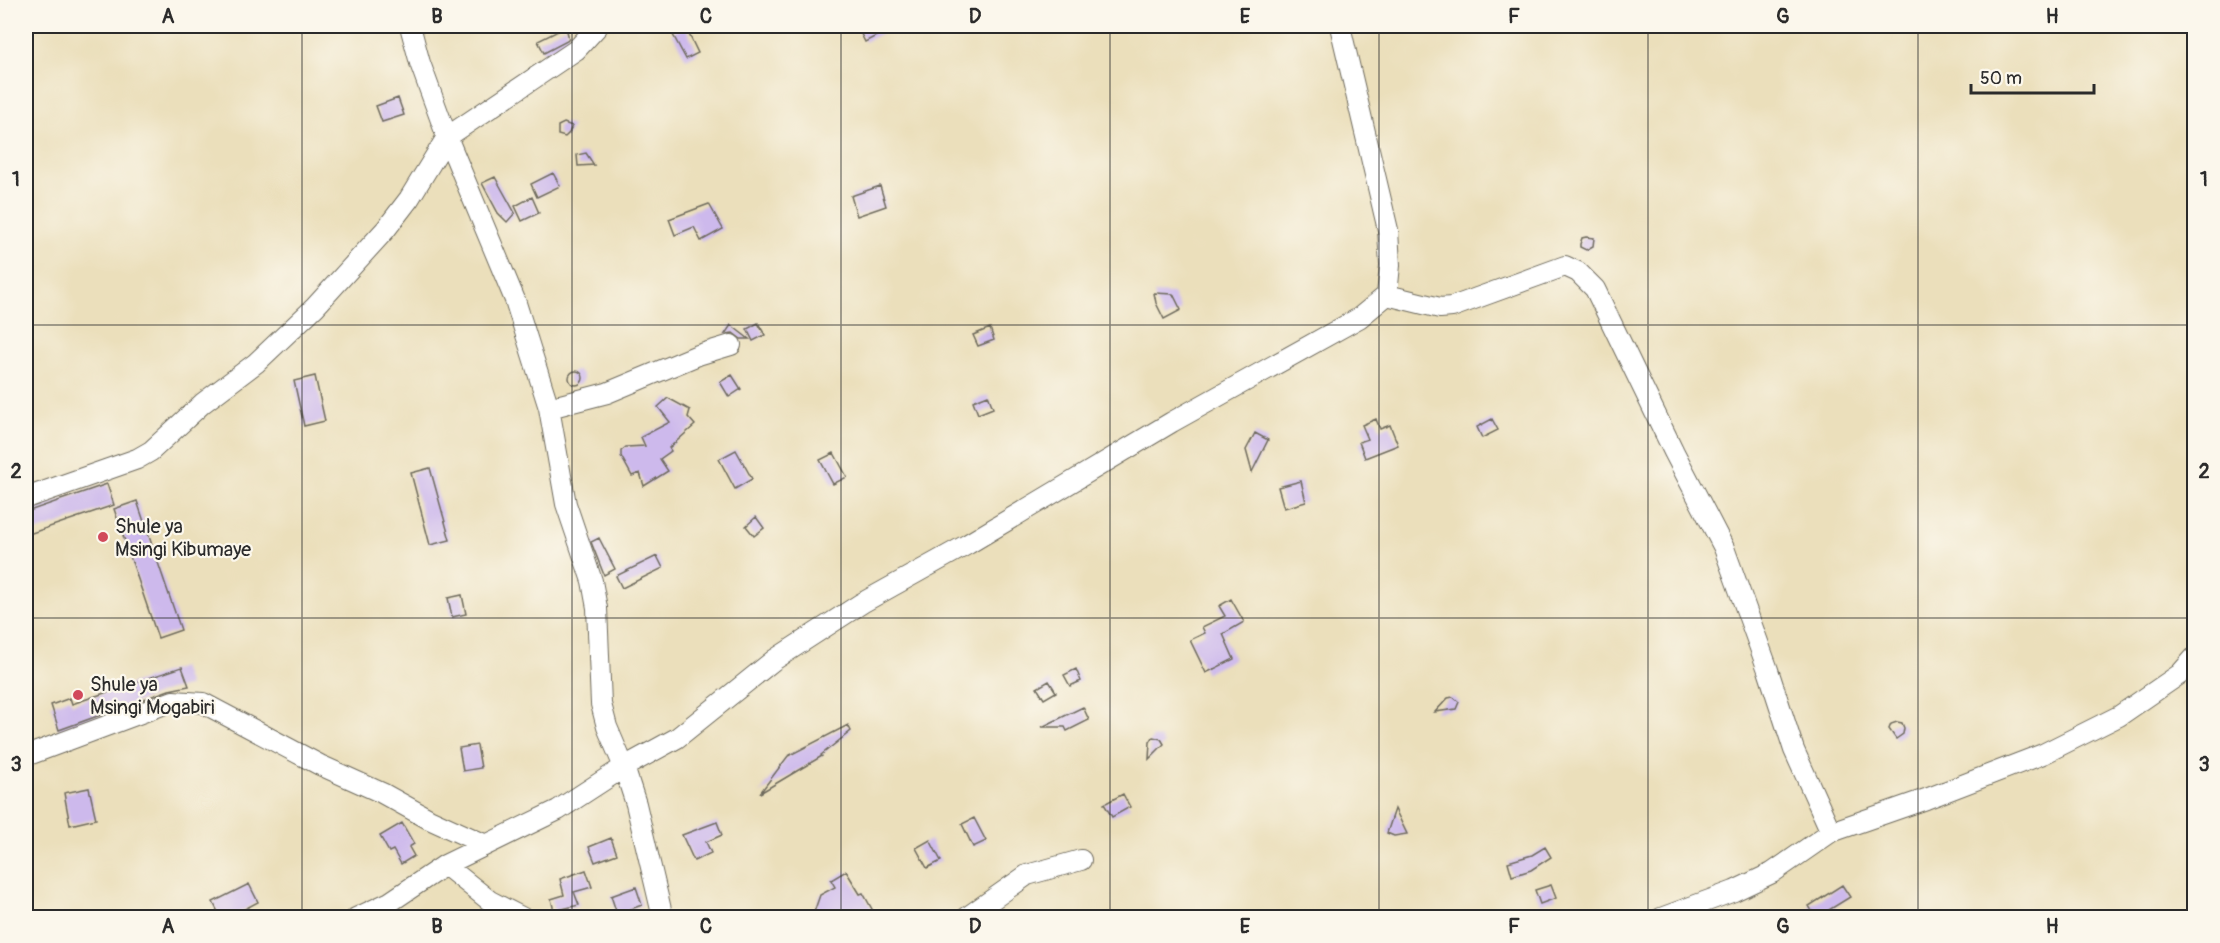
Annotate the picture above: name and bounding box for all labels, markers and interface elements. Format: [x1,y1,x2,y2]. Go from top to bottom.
text: A [162,4,175,29]
text: B [431,4,443,29]
text: C [700,4,712,29]
text: D [969,4,982,29]
text: E [1240,4,1251,29]
text: F [1508,4,1520,29]
text: G [1776,4,1790,29]
text: H [2046,4,2059,29]
scale bar [1971,57,2094,95]
text: 50 m [1980,67,2022,90]
text: 1 [12,167,20,192]
text: 1 [2200,167,2208,192]
text: 2 [10,459,22,484]
text: 2 [2198,459,2210,484]
place label: Shule ya Msingi Kibumaye [115,514,251,562]
marker: Shule ya Msingi Kibumaye [96,530,110,544]
place label: Shule ya Msingi Mogabiri [90,672,215,720]
marker: Shule ya Msingi Mogabiri [71,688,85,702]
text: 3 [10,752,22,777]
text: 3 [2198,752,2210,777]
text: A [162,914,175,939]
text: B [431,914,443,939]
text: C [700,914,712,939]
text: D [969,914,982,939]
text: E [1240,914,1251,939]
text: F [1508,914,1520,939]
text: G [1776,914,1790,939]
text: H [2046,914,2059,939]

